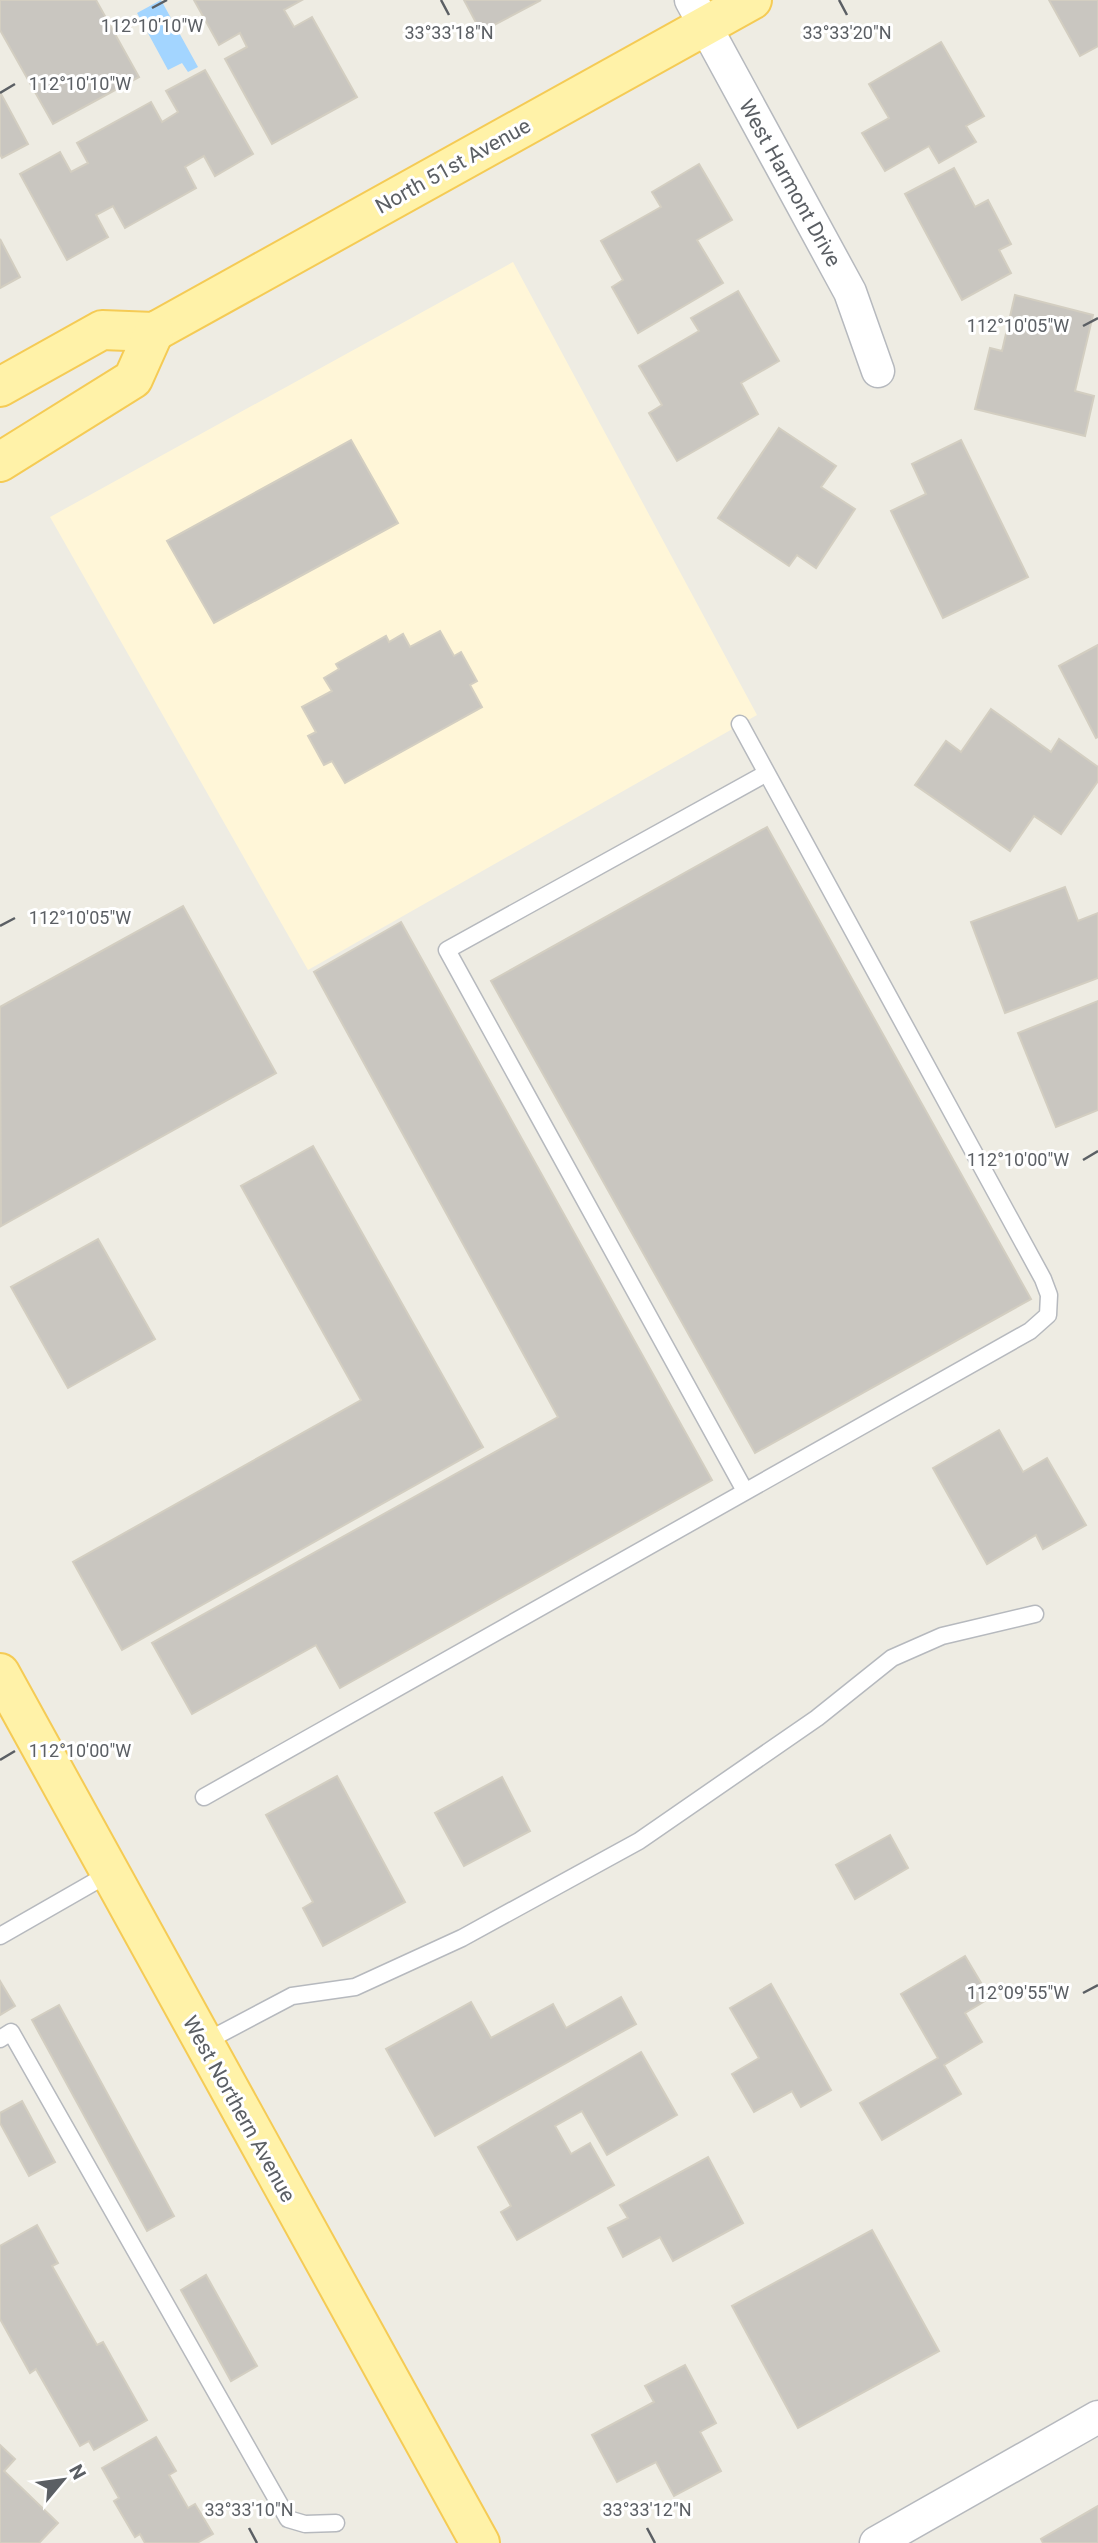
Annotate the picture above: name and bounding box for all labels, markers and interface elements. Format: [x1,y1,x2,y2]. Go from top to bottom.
text: 112°10'10"W [101,15,203,36]
text: 33°33'18"N [404,22,494,43]
text: 33°33'20"N [802,22,892,43]
text: 112°10'10"W [29,73,131,94]
street label: West Harmont Drive [734,95,846,271]
street label: North 51st Avenue [371,113,535,219]
text: 112°10'05"W [967,315,1069,336]
text: 112°10'05"W [29,907,131,928]
text: 112°10'00"W [967,1149,1069,1170]
text: 112°10'00"W [29,1740,131,1761]
text: 112°09'55"W [967,1982,1069,2003]
street label: West Northern Avenue [178,2012,300,2206]
north arrow [28,2445,98,2515]
text: N [64,2461,91,2483]
text: 33°33'10"N [204,2499,294,2520]
text: 33°33'12"N [602,2499,692,2520]

